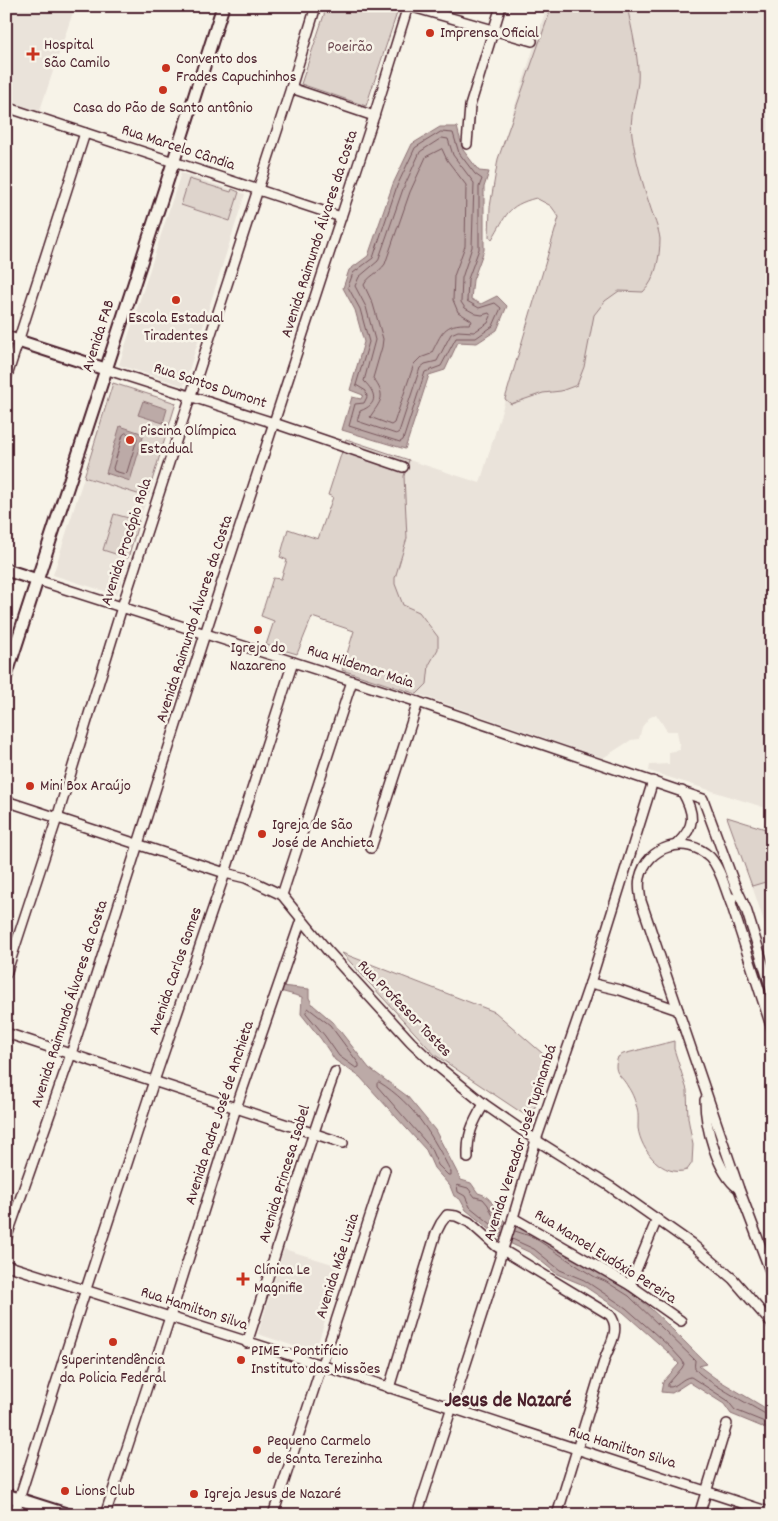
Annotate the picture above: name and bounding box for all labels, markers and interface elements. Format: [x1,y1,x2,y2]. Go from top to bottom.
place label: Imprensa Oficial [440,22,539,45]
marker: Imprensa Oficial [424,27,436,39]
place label: Hospital São Camilo [44,34,110,75]
park label: Poeirão [327,36,373,59]
marker: Hospital São Camilo [26,47,40,61]
place label: Convento dos Frades Capuchinhos [176,48,297,89]
marker: Convento dos Frades Capuchinhos [160,62,172,74]
marker: Casa do Pão de Santo antônio [157,84,169,96]
place label: Casa do Pão de Santo antônio [73,97,253,120]
street label: Rua Marcelo Cândia [118,119,238,177]
street label: Avenida Raimundo Álvares da Costa [276,127,365,341]
marker: Escola Estadual Tiradentes [170,294,182,306]
street label: Avenida FAB [76,297,122,375]
place label: Escola Estadual Tiradentes [128,307,224,348]
street label: Rua Santos Dumont [150,357,270,415]
place label: Piscina Olímpica Estadual [140,420,237,461]
marker: Piscina Olímpica Estadual [124,434,136,446]
street label: Avenida Procópio Rola [96,475,159,609]
street label: Avenida Raimundo Álvares da Costa [151,512,240,726]
marker: Igreja do Nazareno [252,624,264,636]
place label: Igreja do Nazareno [230,637,286,678]
street label: Rua Hildemar Maia [304,639,417,695]
place label: Mini Box Araújo [40,775,131,798]
marker: Mini Box Araújo [24,780,36,792]
place label: Igreja de São José de Anchieta [272,814,374,855]
marker: Igreja de São José de Anchieta [256,828,268,840]
street label: Avenida Raimundo Álvares da Costa [26,897,115,1111]
street label: Avenida Carlos Gomes [143,904,209,1038]
street label: Rua Professor Tostes [351,955,457,1063]
street label: Avenida Padre José de Anchieta [179,1018,261,1208]
street label: Avenida Vereador José Tupinambá [478,1042,564,1244]
street label: Avenida Princesa Isabel [253,1102,317,1246]
street label: Rua Manoel Eudóxio Pereira [529,1204,681,1310]
street label: Avenida Mãe Luzia [310,1210,366,1322]
place label: Clínica Le Magnifie [254,1259,310,1300]
marker: Clínica Le Magnifie [236,1272,250,1286]
street label: Rua Hamilton Silva [137,1281,251,1337]
marker: Superintendência da Policia Federal [107,1336,119,1348]
place label: PIME - Pontifício Instituto das Missões [251,1340,381,1381]
place label: Superintendência da Policia Federal [60,1349,166,1390]
marker: PIME - Pontifício Instituto das Missões [235,1354,247,1366]
district label: Jesus de Nazaré [444,1387,572,1417]
street label: Rua Hamilton Silva [565,1421,679,1475]
place label: Pequeno Carmelo de Santa Terezinha [267,1430,382,1471]
marker: Pequeno Carmelo de Santa Terezinha [251,1444,263,1456]
place label: Lions Club [75,1480,135,1503]
place label: Igreja Jesus de Nazaré [204,1483,341,1506]
marker: Lions Club [59,1485,71,1497]
marker: Igreja Jesus de Nazaré [188,1488,200,1500]

